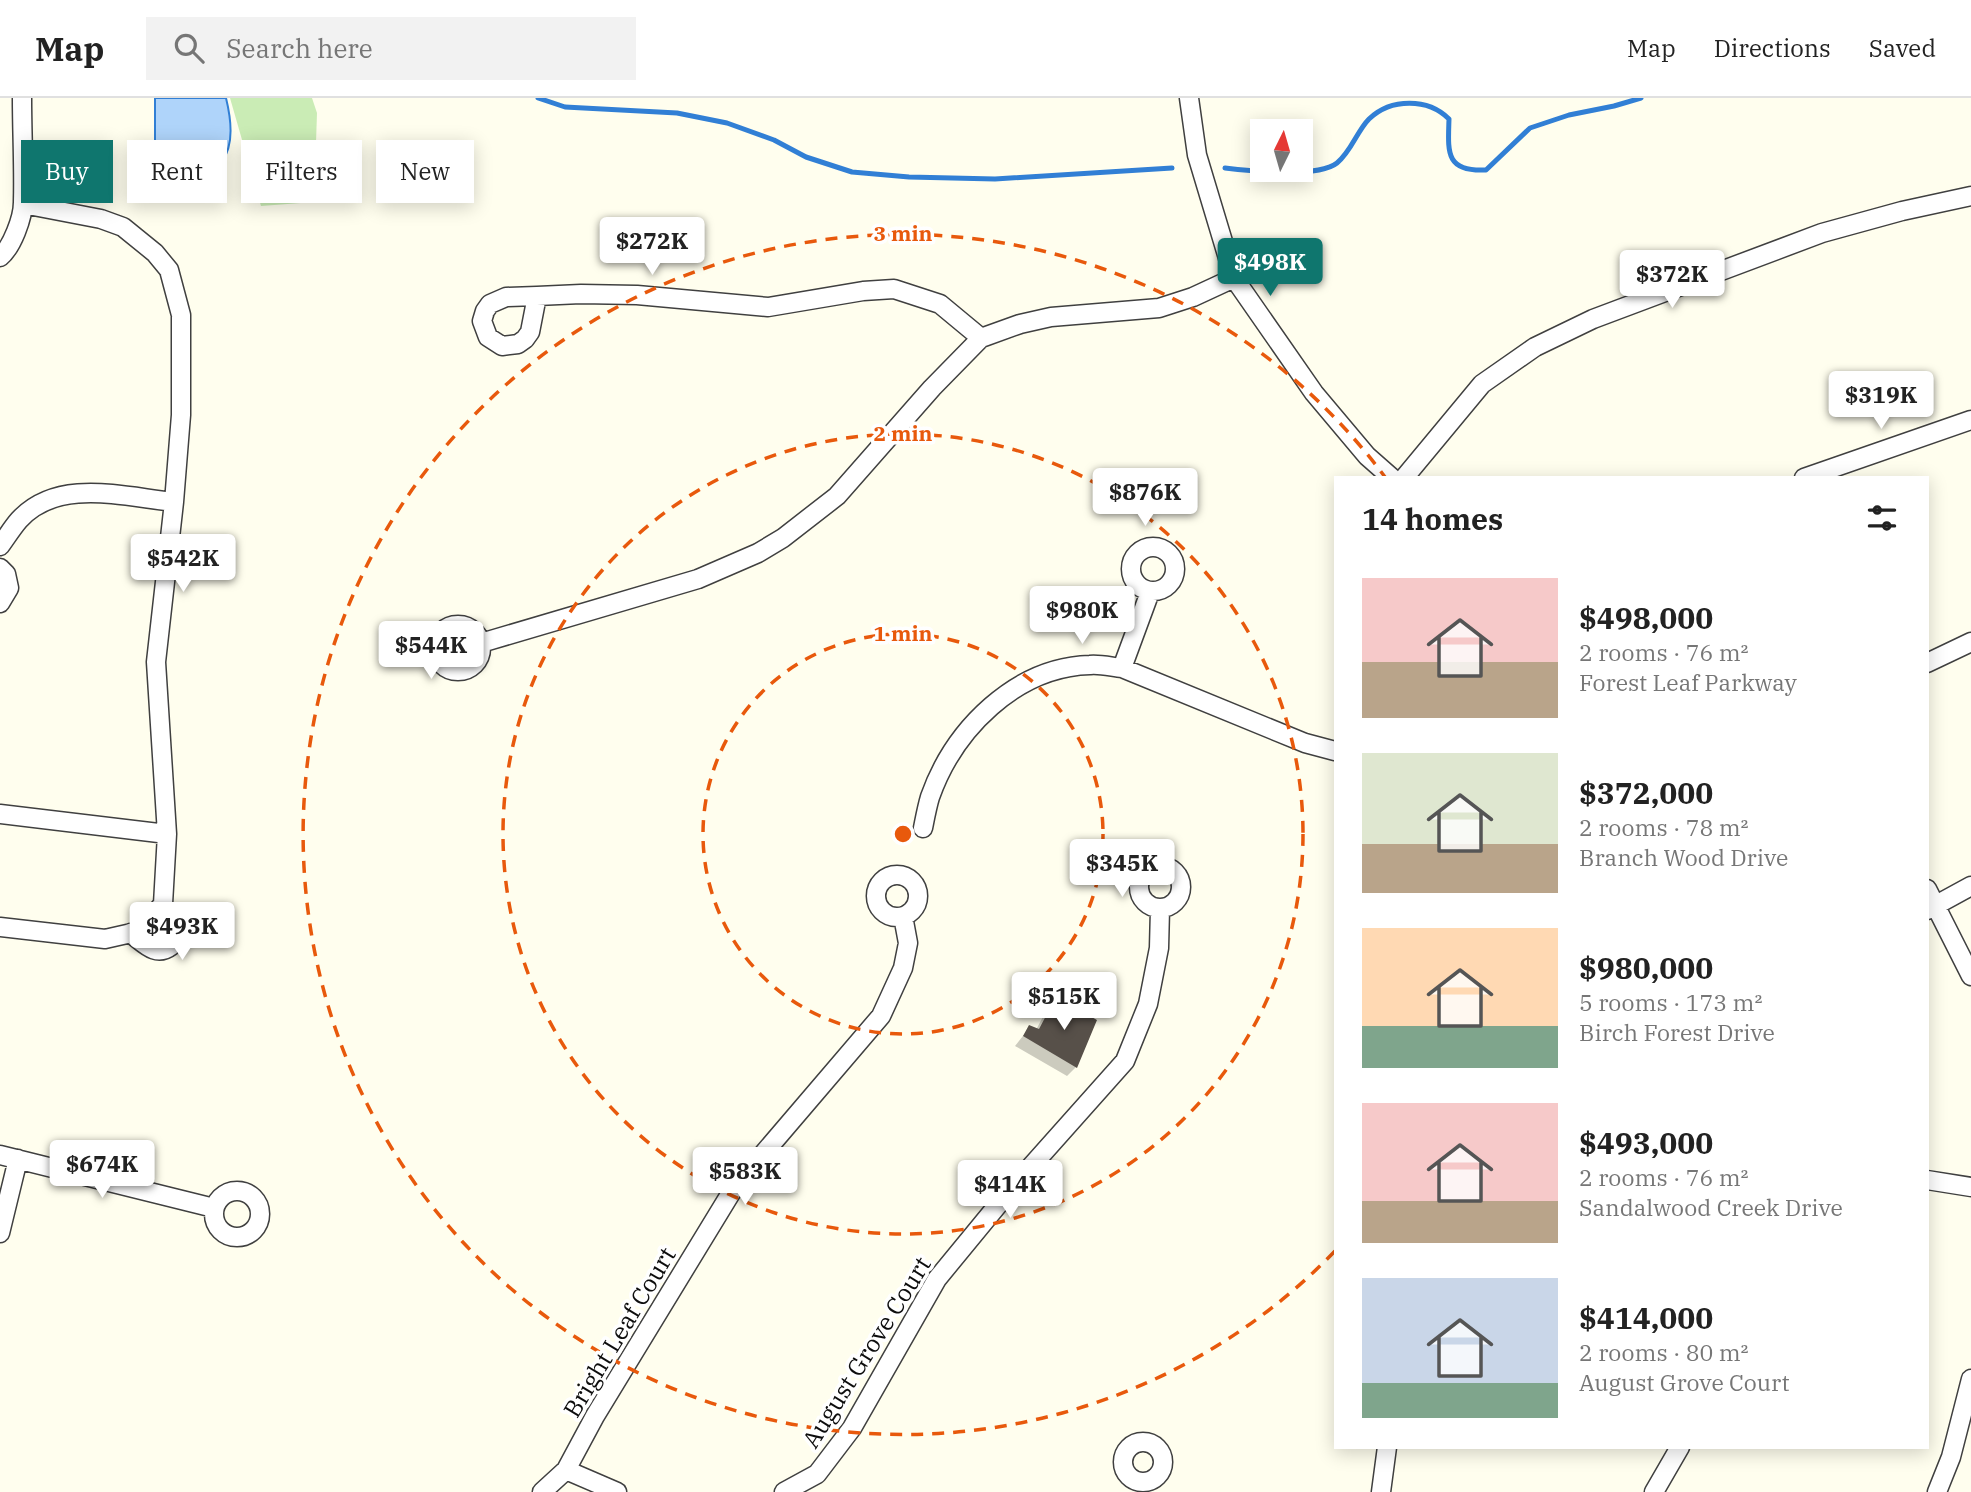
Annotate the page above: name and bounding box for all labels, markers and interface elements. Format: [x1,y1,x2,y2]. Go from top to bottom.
search box [146,17,636,80]
text: Map [35,27,104,70]
icon: search [170,29,208,67]
text: Search here [226,31,373,65]
text: Map [1627,32,1676,64]
text: Directions [1714,32,1831,64]
text: Saved [1869,32,1936,64]
north arrow [1250,119,1312,182]
map controls [1250,119,1313,182]
chip: Buy [21,140,113,203]
chip: Rent [127,140,227,203]
chip: Filters [241,140,362,203]
chip: New [376,140,474,203]
pin: $272K [603,218,701,277]
text: 3 min [874,219,932,247]
text: $272K [616,225,688,255]
pin: $498K [1221,238,1319,298]
text: $498K [1234,246,1306,276]
pin: $372K [1623,250,1721,310]
text: $372K [1636,258,1708,288]
pin: $319K [1832,372,1930,431]
text: $319K [1845,379,1917,409]
text: 2 min [874,419,932,447]
pin: $876K [1096,468,1194,528]
text: $876K [1109,476,1181,506]
text: 14 homes [1362,499,1503,538]
icon: filters [1863,499,1901,537]
pin: $542K [134,534,232,594]
text: $542K [147,542,219,572]
pin: $980K [1033,587,1131,646]
text: $980K [1046,594,1118,624]
text: $498,000 [1579,598,1713,637]
icon: home [1418,606,1502,690]
text: 1 min [874,619,932,647]
pin: $544K [382,622,480,681]
text: $544K [395,629,467,659]
text: 2 rooms · 76 m² [1579,637,1749,667]
text: Forest Leaf Parkway [1579,667,1797,697]
text: $372,000 [1579,773,1713,812]
icon: home [1418,781,1502,865]
text: 2 rooms · 78 m² [1579,812,1749,842]
centre of rings [891,822,915,846]
pin: $345K [1073,840,1171,899]
text: Branch Wood Drive [1579,842,1788,872]
text: $345K [1086,847,1158,877]
pin: $493K [133,902,231,962]
text: $493K [146,910,218,940]
text: $980,000 [1579,948,1713,987]
icon: home [1418,956,1502,1040]
pin: $515K [1015,972,1113,1032]
text: $515K [1028,980,1100,1010]
text: 5 rooms · 173 m² [1579,987,1762,1017]
text: Birch Forest Drive [1579,1017,1775,1047]
text: $493,000 [1579,1123,1713,1162]
icon: home [1418,1131,1502,1215]
pin: $674K [53,1140,151,1200]
text: $674K [66,1148,138,1178]
pin: $583K [696,1148,794,1207]
text: $583K [709,1155,781,1185]
pin: $414K [961,1160,1059,1220]
text: 2 rooms · 76 m² [1579,1162,1749,1192]
text: $414K [974,1168,1046,1198]
text: Sandalwood Creek Drive [1579,1192,1843,1222]
street label: Bright Leaf Court [555,1241,683,1423]
street label: August Grove Court [794,1250,938,1454]
text: $414,000 [1579,1298,1713,1337]
icon: home [1418,1306,1502,1390]
text: 2 rooms · 80 m² [1579,1337,1749,1367]
text: August Grove Court [1579,1367,1790,1397]

